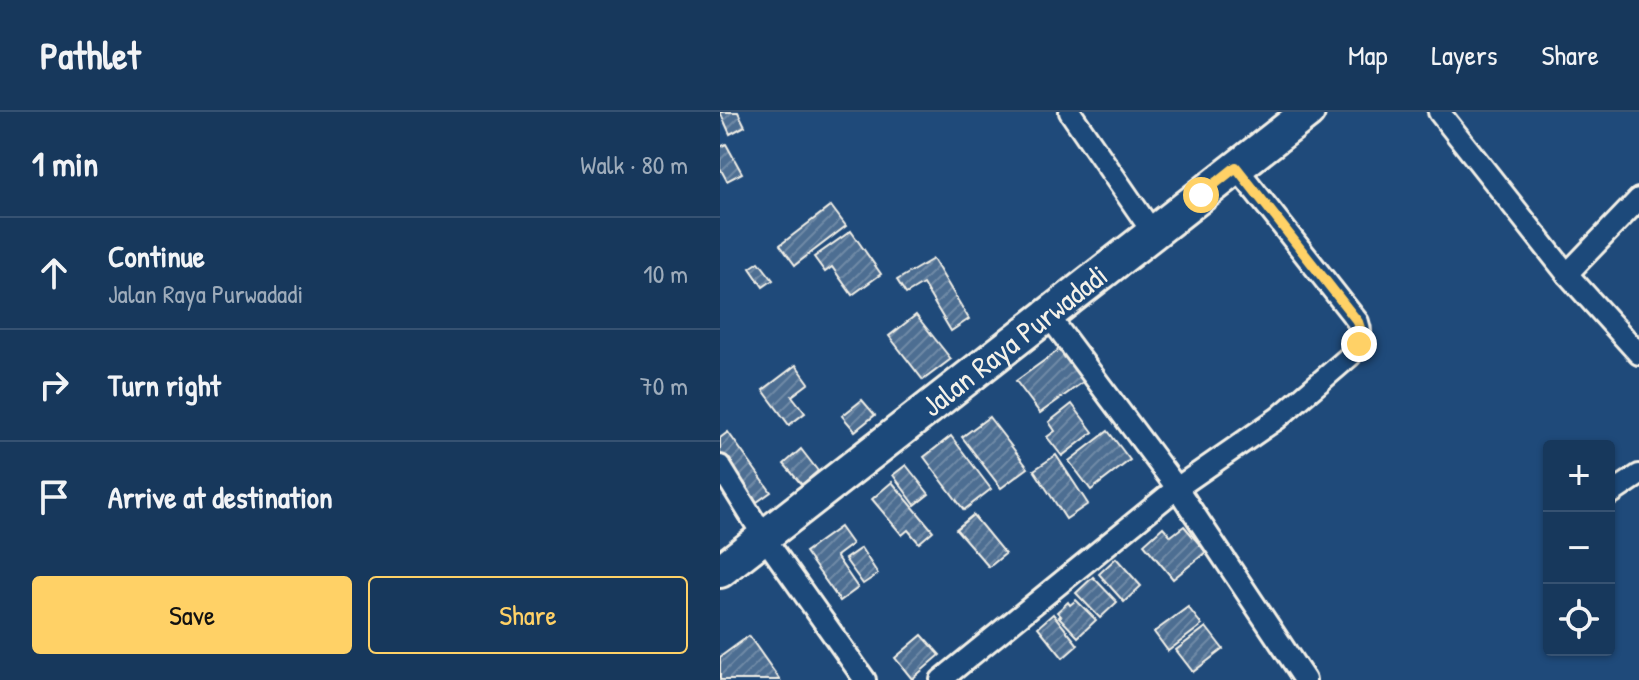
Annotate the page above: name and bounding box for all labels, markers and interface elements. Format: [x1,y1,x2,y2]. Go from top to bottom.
text: Pathlet [40,29,141,81]
text: Map [1348,36,1388,74]
text: Layers [1432,36,1497,74]
text: Share [1541,36,1599,74]
text: 1 min [32,141,98,187]
text: Walk · 80 m [580,147,688,182]
route start [1183,177,1219,213]
text: Continue [108,236,205,276]
icon: ahead [32,251,76,295]
street label: Jalan Raya Purwadadi [913,255,1115,425]
text: 10 m [643,256,688,291]
text: Jalan Raya Purwadadi [108,276,303,311]
route end [1341,326,1377,362]
icon: right [32,363,76,407]
text: Turn right [108,365,221,405]
text: 70 m [640,368,688,403]
map controls [1543,440,1615,656]
button: + [1543,440,1615,512]
icon: arrive [32,475,76,519]
text: Arrive at destination [108,477,333,517]
button: − [1543,512,1615,584]
button: Save [32,576,352,654]
button: Share [368,576,688,654]
button: locate [1543,584,1615,656]

